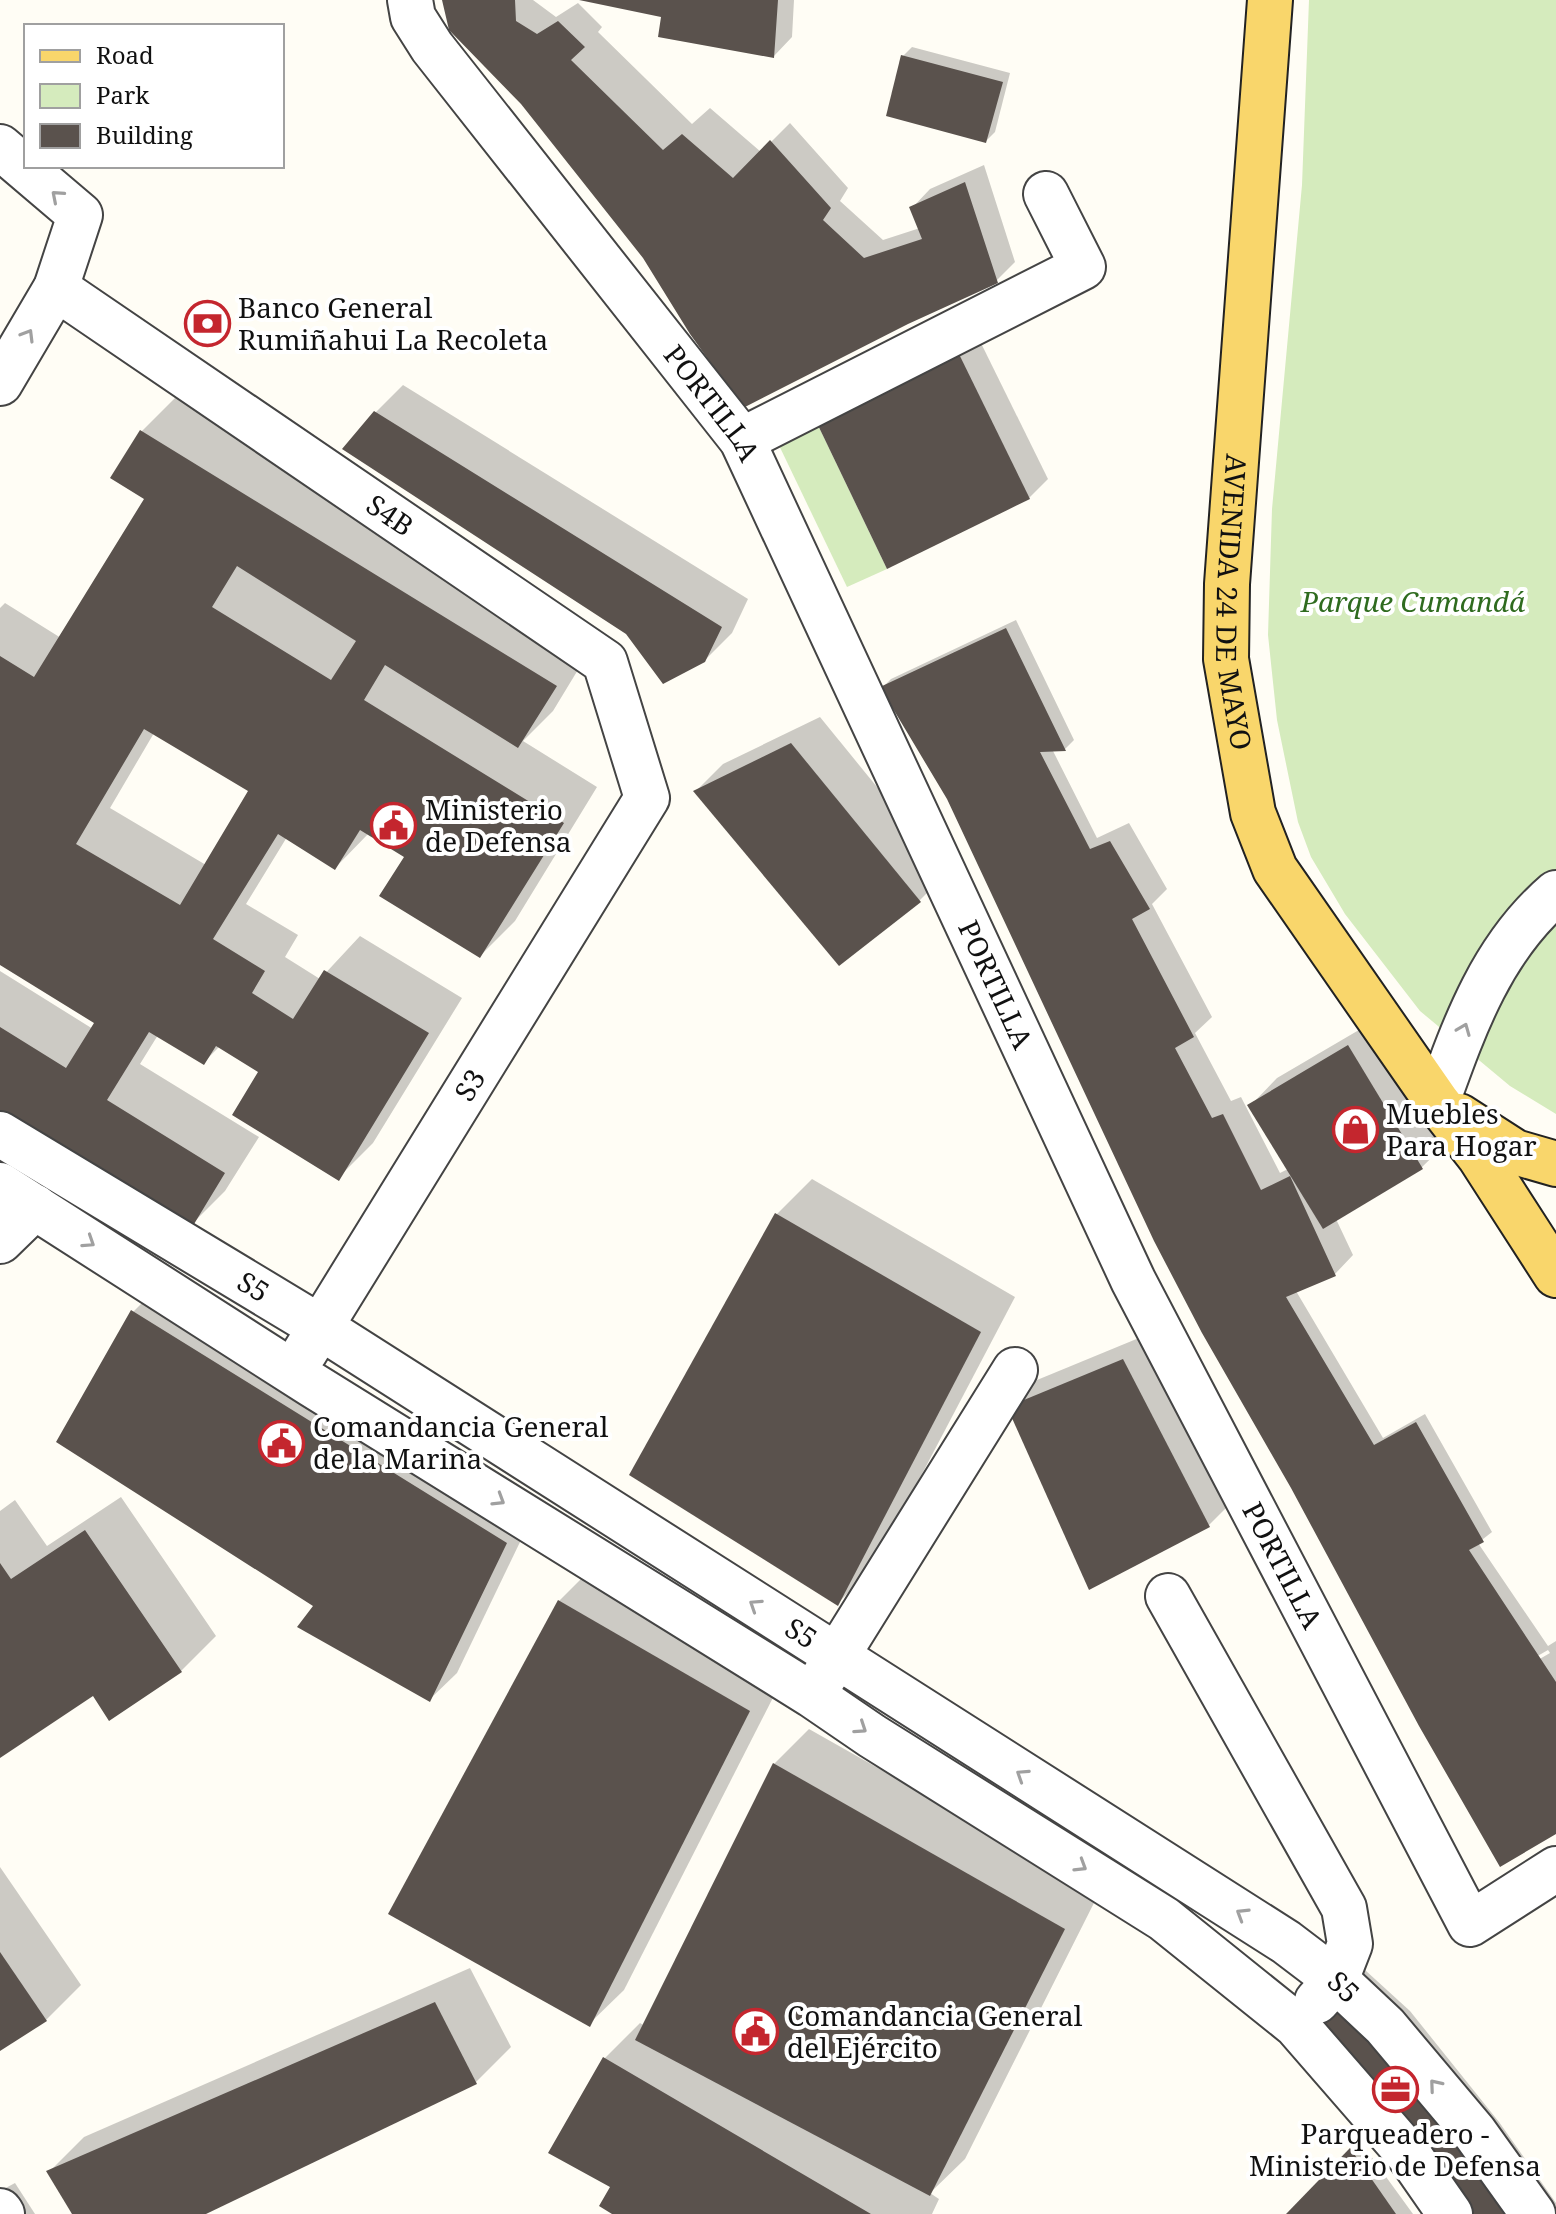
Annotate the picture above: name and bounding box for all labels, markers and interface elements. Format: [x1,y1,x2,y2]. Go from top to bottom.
legend [24,24,284,168]
text: Road [96,38,154,71]
text: Park [96,78,150,111]
text: Building [96,118,193,151]
one-way arrow [52,191,66,206]
place label: Banco General Rumiñahui La Recoleta [238,288,548,358]
bank icon: Banco General Rumiñahui La Recoleta [183,300,231,348]
one-way arrow [18,329,34,344]
street label: PORTILLA [656,336,769,467]
street label: AVENIDA 24 DE MAYO [1208,453,1262,753]
street label: S4B [359,485,421,544]
park label: Parque Cumandá [1300,582,1526,620]
place label: Ministerio de Defensa [425,790,572,860]
public building icon: Ministerio de Defensa [370,802,418,850]
street label: PORTILLA [950,914,1043,1055]
one-way arrow [1454,1023,1470,1037]
street label: S3 [445,1061,493,1108]
place label: Muebles Para Hogar [1386,1094,1537,1164]
shop icon: Muebles Para Hogar [1331,1106,1379,1154]
one-way arrow [81,1233,95,1248]
street label: S5 [231,1262,277,1310]
place label: Comandancia General de la Marina [313,1407,609,1477]
public building icon: Comandancia General de la Marina [258,1419,306,1467]
one-way arrow [490,1491,505,1506]
street label: PORTILLA [1235,1495,1332,1635]
one-way arrow [750,1600,764,1615]
street label: S5 [778,1608,825,1657]
one-way arrow [853,1718,867,1733]
one-way arrow [1016,1770,1031,1785]
one-way arrow [1072,1857,1087,1872]
one-way arrow [1236,1909,1251,1924]
street label: S5 [1320,1962,1368,2011]
place label: Comandancia General del Ejército [787,1996,1083,2066]
public building icon: Comandancia General del Ejército [732,2008,780,2056]
office icon: Parqueadero - Ministerio de Defensa [1371,2065,1419,2113]
one-way arrow [1430,2080,1445,2095]
place label: Parqueadero - Ministerio de Defensa [1249,2114,1541,2184]

